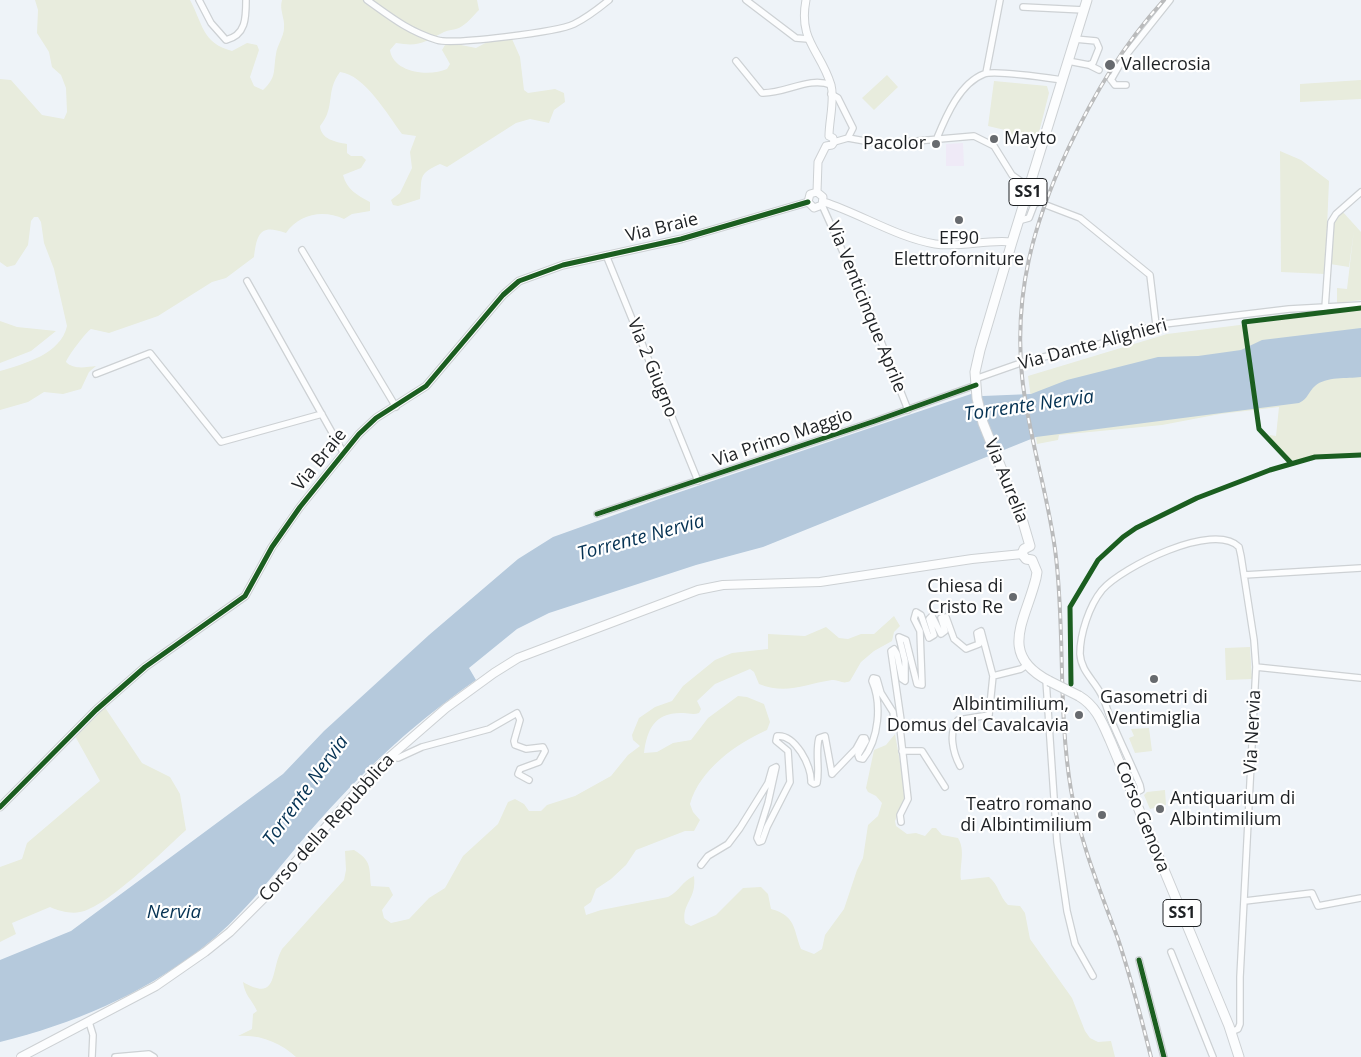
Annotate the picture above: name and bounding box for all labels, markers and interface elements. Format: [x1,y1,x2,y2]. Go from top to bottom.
place label: Vallecrosia [1121,54,1211,76]
marker: Vallecrosia [1103,58,1117,72]
place label: Mayto [1004,128,1056,150]
place label: Pacolor [863,133,926,155]
marker: Mayto [988,133,1000,145]
marker: Pacolor [930,138,942,150]
road number: SS1 [1009,178,1047,206]
street label: Via Braie [624,209,700,247]
marker: EF90 Elettroforniture [953,214,965,226]
street label: Via Venticinque Aprile [822,218,910,396]
place label: EF90 Elettroforniture [894,228,1024,270]
street label: Via 2 Giugno [622,315,682,421]
street label: Via Dante Alighieri [1016,315,1170,375]
water label: Torrente Nervia [963,386,1095,426]
street label: Via Primo Maggio [710,404,856,472]
street label: Via Braie [288,425,352,495]
street label: Via Aurelia [979,436,1033,526]
water label: Torrente Nervia [575,510,707,566]
place label: Chiesa di Cristo Re [927,576,1003,618]
marker: Chiesa di Cristo Re [1007,591,1019,603]
marker: Gasometri di Ventimiglia [1148,673,1160,685]
place label: Gasometri di Ventimiglia [1100,687,1208,730]
street label: Via Nervia [1240,689,1266,775]
place label: Albintimilium, Domus del Cavalcavia [887,694,1069,736]
marker: Albintimilium, Domus del Cavalcavia [1073,709,1085,721]
water label: Torrente Nervia [258,731,354,851]
street label: Corso della Repubblica [255,750,399,906]
street label: Corso Genova [1110,758,1174,876]
place label: Antiquarium di Albintimilium [1170,788,1295,831]
place label: Teatro romano di Albintimilium [960,794,1092,836]
marker: Antiquarium di Albintimilium [1154,803,1166,815]
marker: Teatro romano di Albintimilium [1096,809,1108,821]
road number: SS1 [1163,900,1201,926]
water label: Nervia [147,902,201,924]

